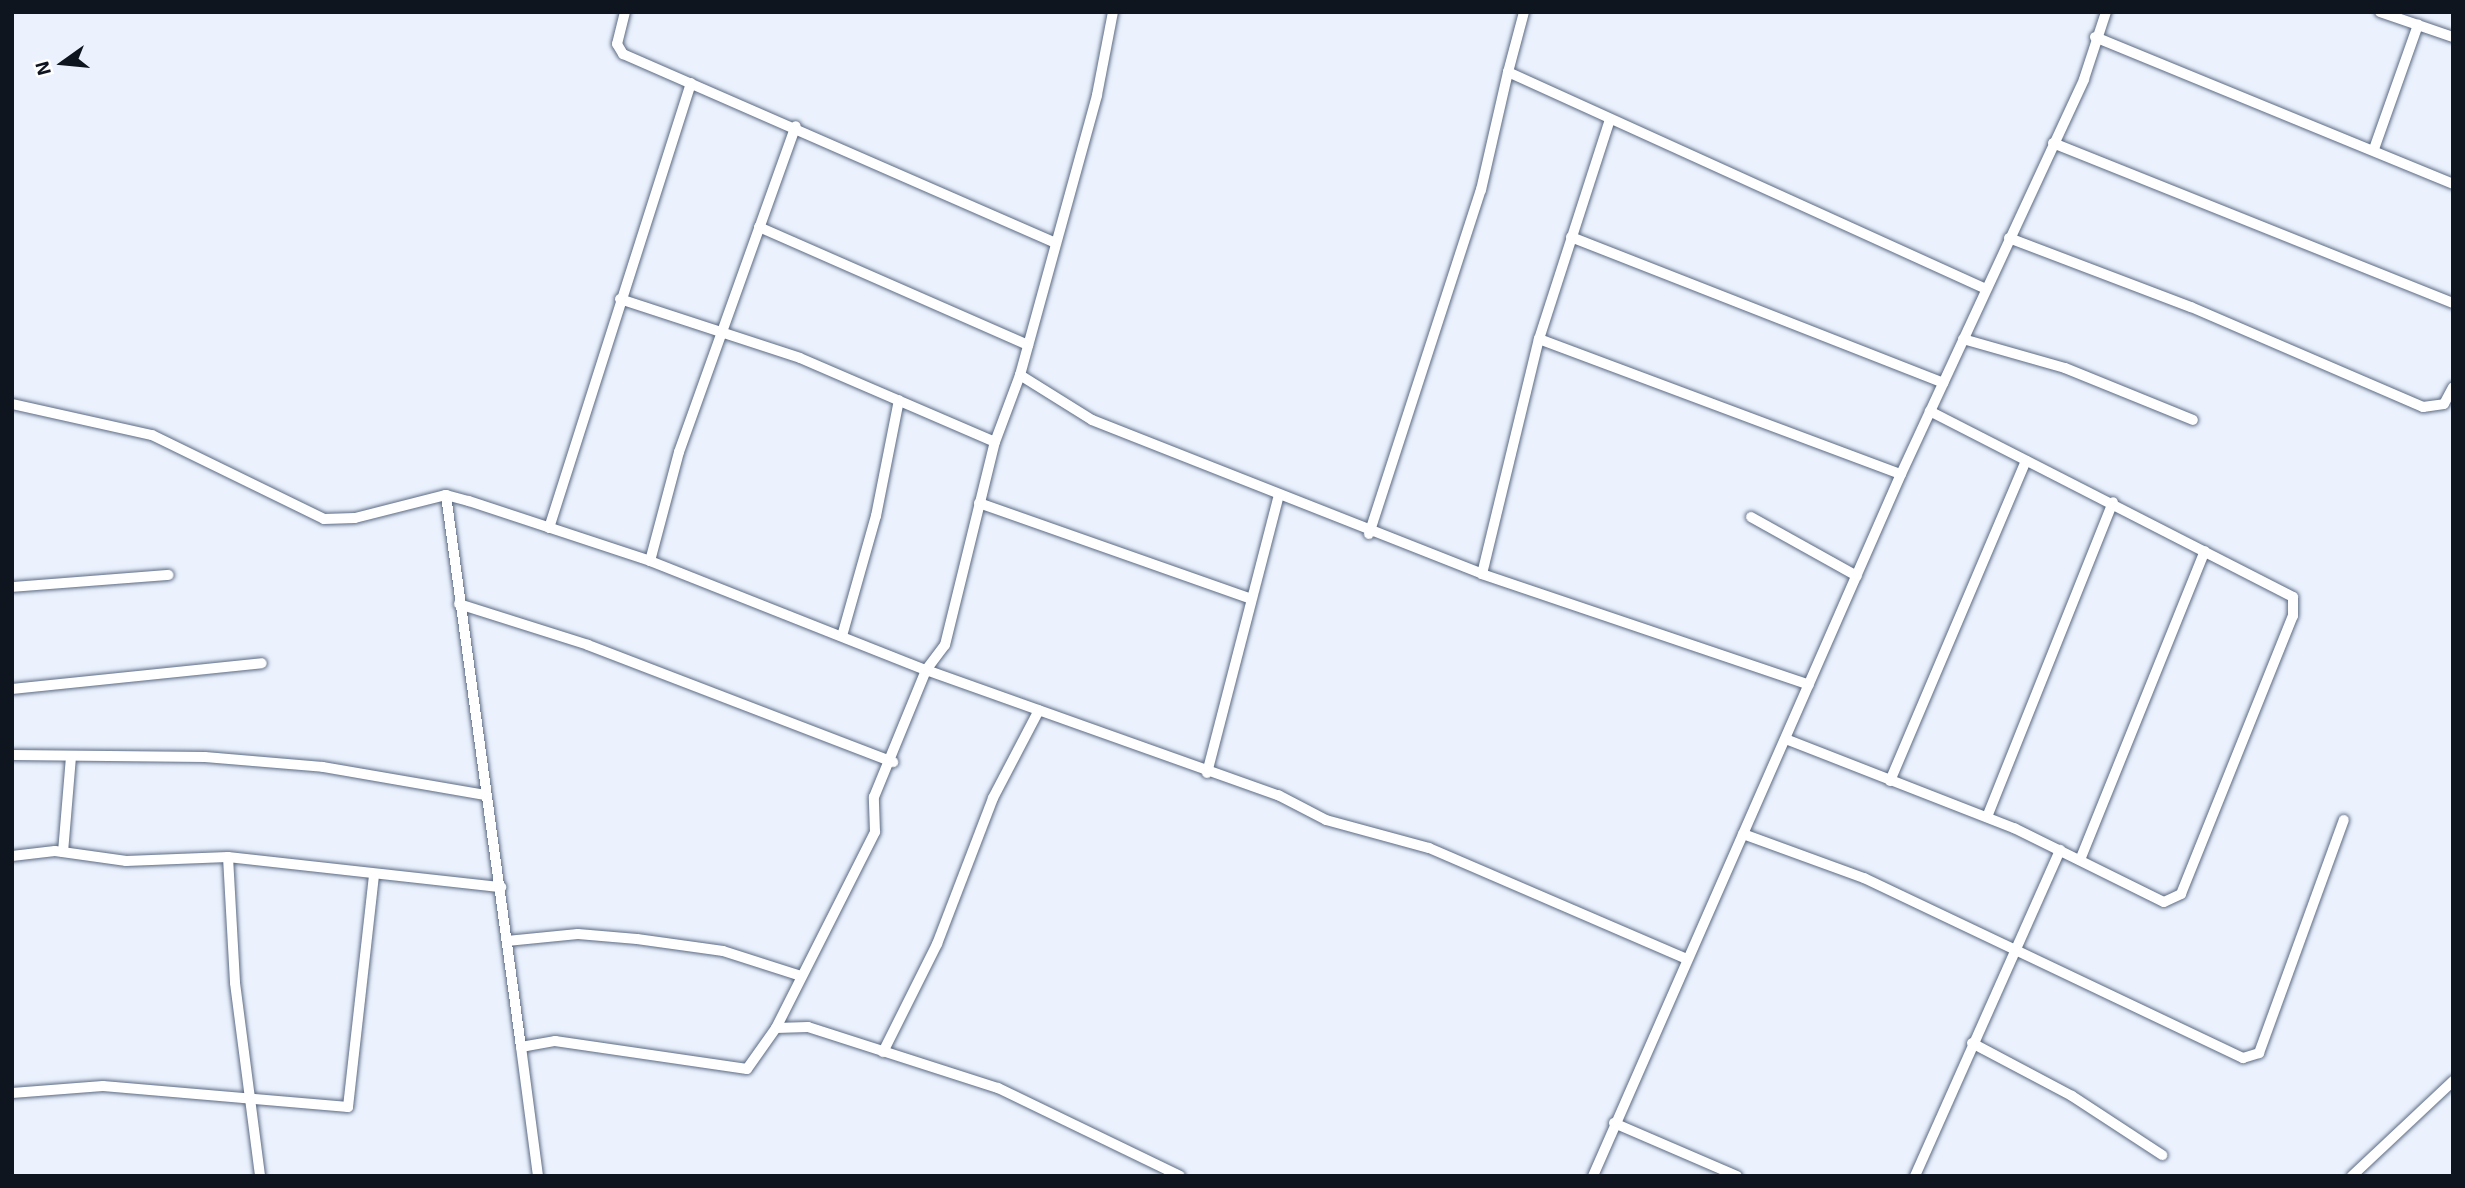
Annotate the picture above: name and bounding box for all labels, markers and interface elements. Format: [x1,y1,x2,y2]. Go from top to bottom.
north arrow [28,28,98,98]
text: N [29,59,55,78]

